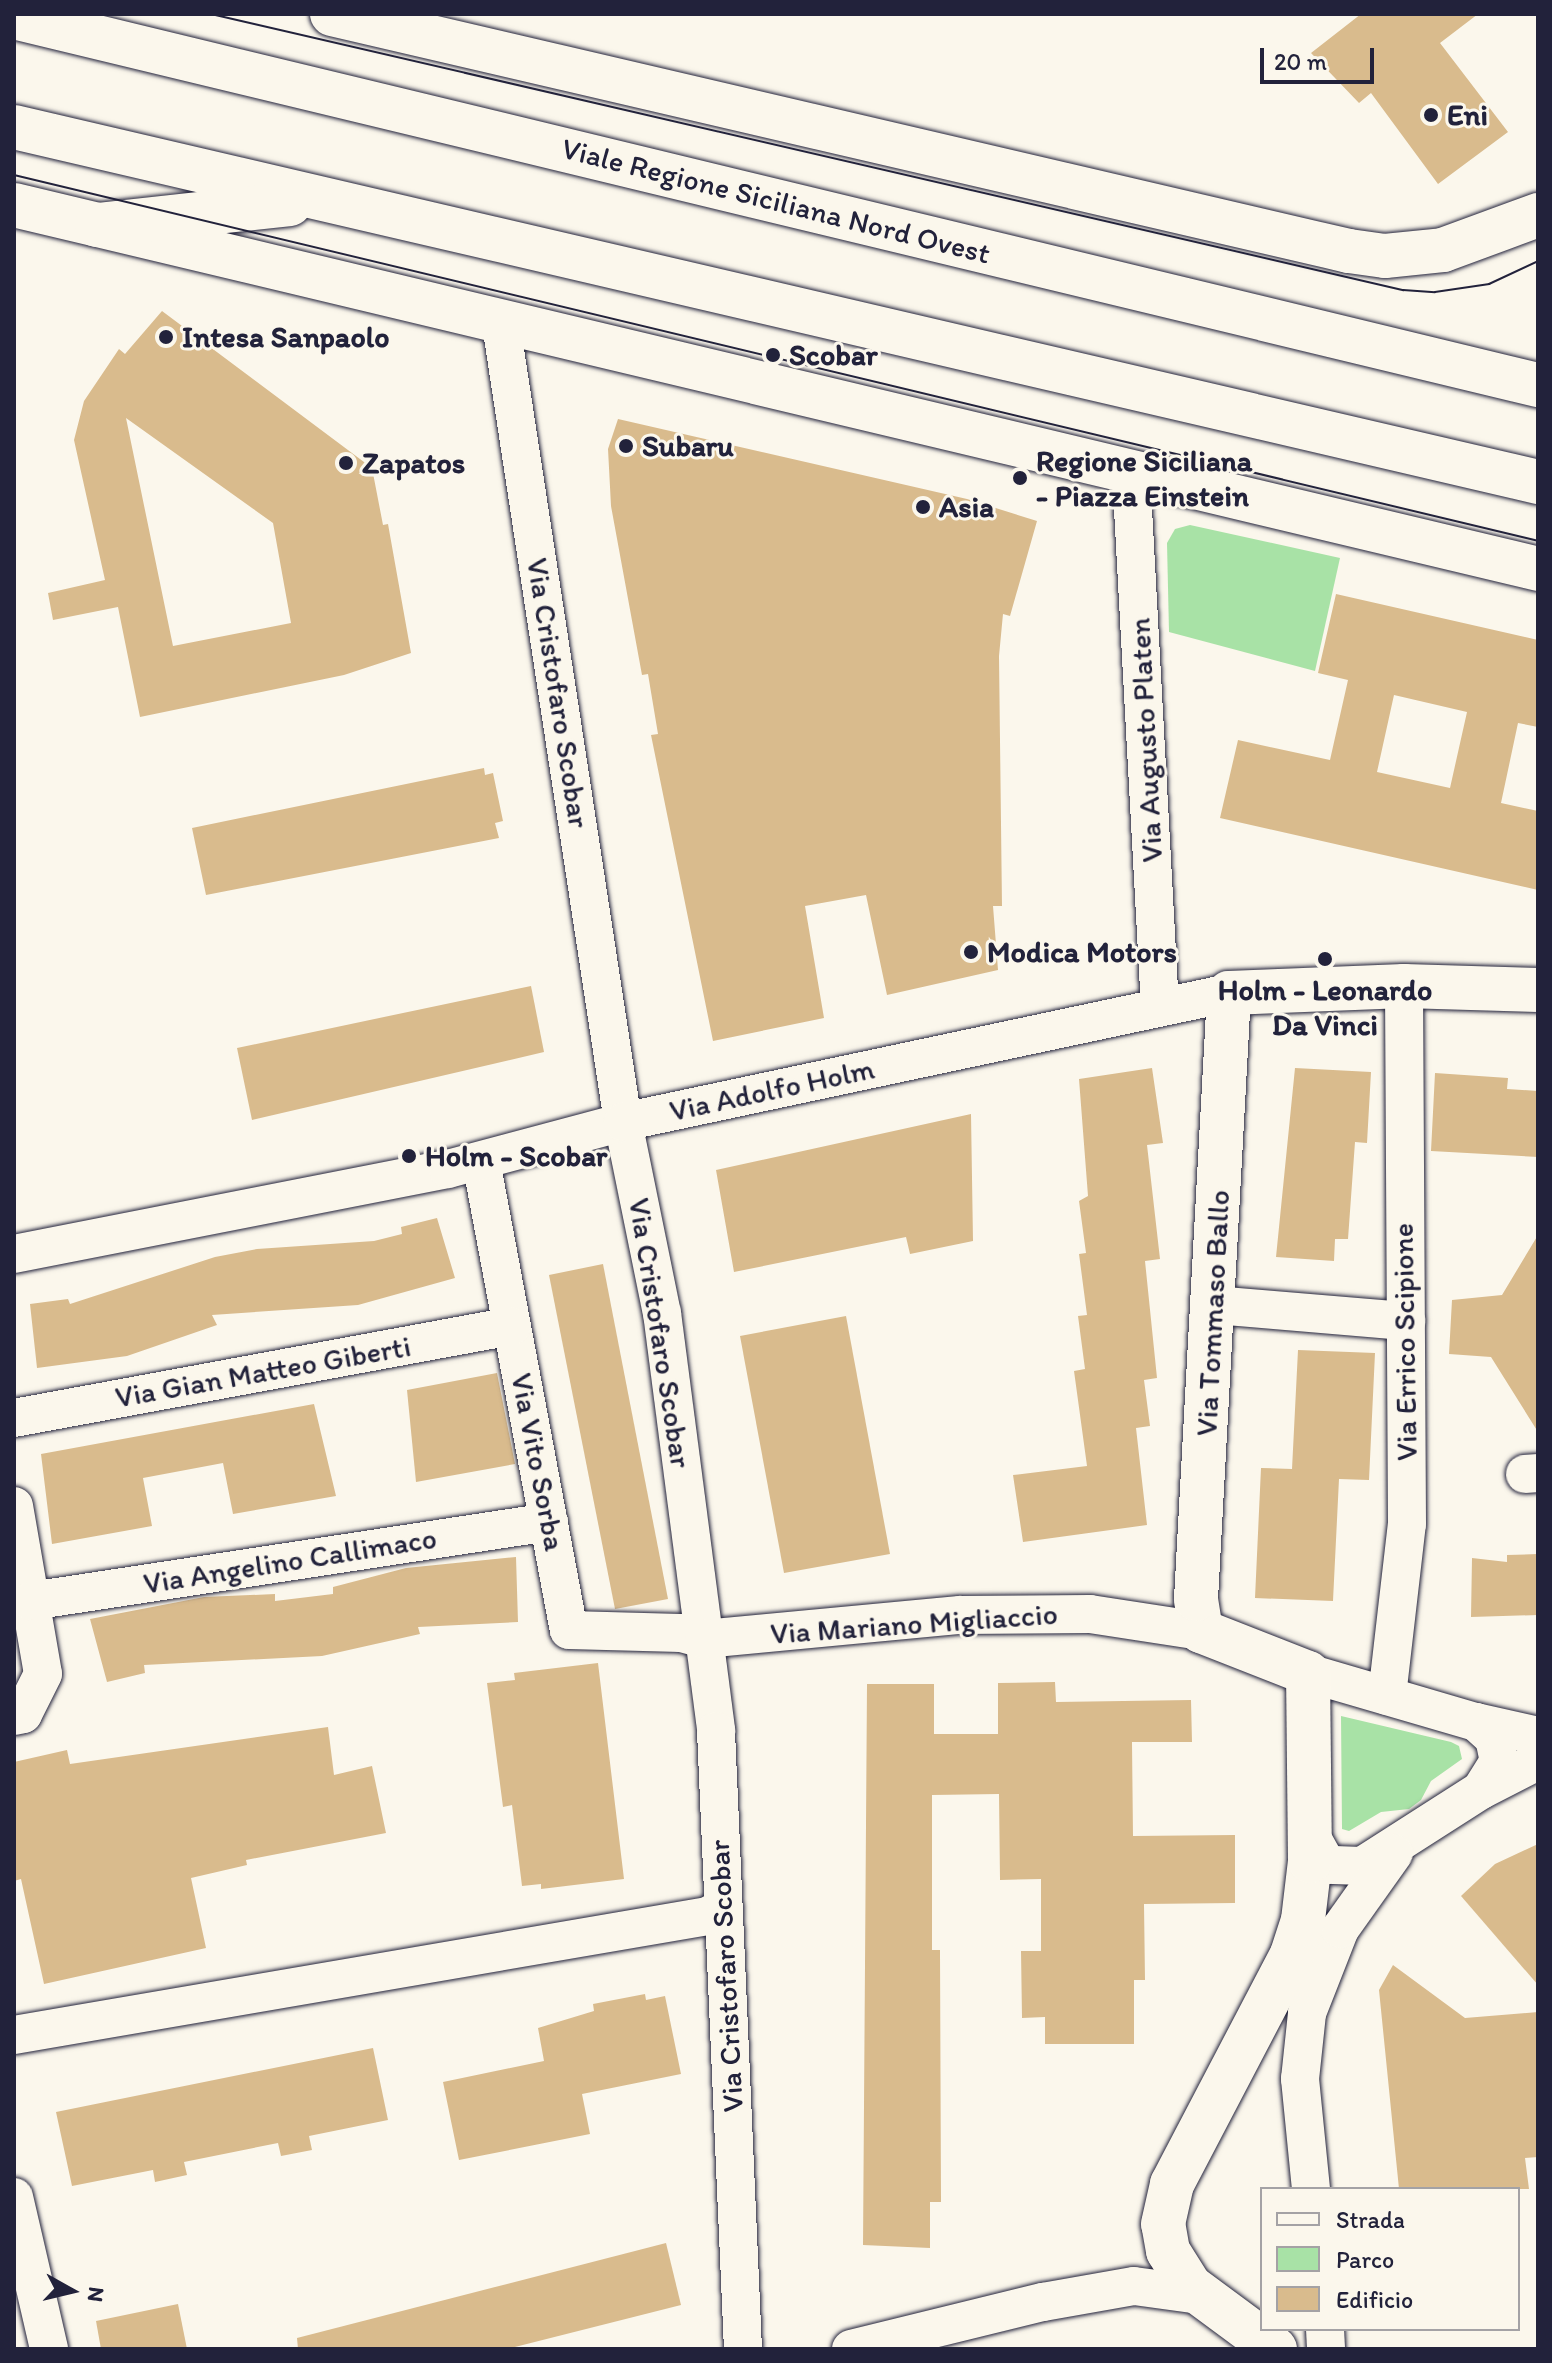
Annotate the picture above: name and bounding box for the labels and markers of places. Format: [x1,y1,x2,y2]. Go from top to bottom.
place label: Eni [1447,97,1488,133]
marker: Eni [1422,106,1440,124]
place label: Intesa Sanpaolo [182,319,389,355]
marker: Intesa Sanpaolo [157,328,175,346]
place label: Scobar [789,337,878,373]
marker: Scobar [764,346,782,364]
place label: Subaru [642,428,734,464]
marker: Subaru [617,437,635,455]
place label: Regione Siciliana - Piazza Einstein [1036,443,1253,514]
place label: Zapatos [362,445,465,481]
marker: Zapatos [337,454,355,472]
marker: Regione Siciliana - Piazza Einstein [1011,469,1029,487]
place label: Asia [939,489,994,525]
marker: Asia [914,498,932,516]
place label: Modica Motors [987,934,1176,970]
marker: Modica Motors [962,943,980,961]
marker: Holm - Leonardo Da Vinci [1316,950,1334,968]
place label: Holm - Leonardo Da Vinci [1218,972,1432,1042]
place label: Holm - Scobar [425,1138,608,1174]
marker: Holm - Scobar [400,1147,418,1165]

